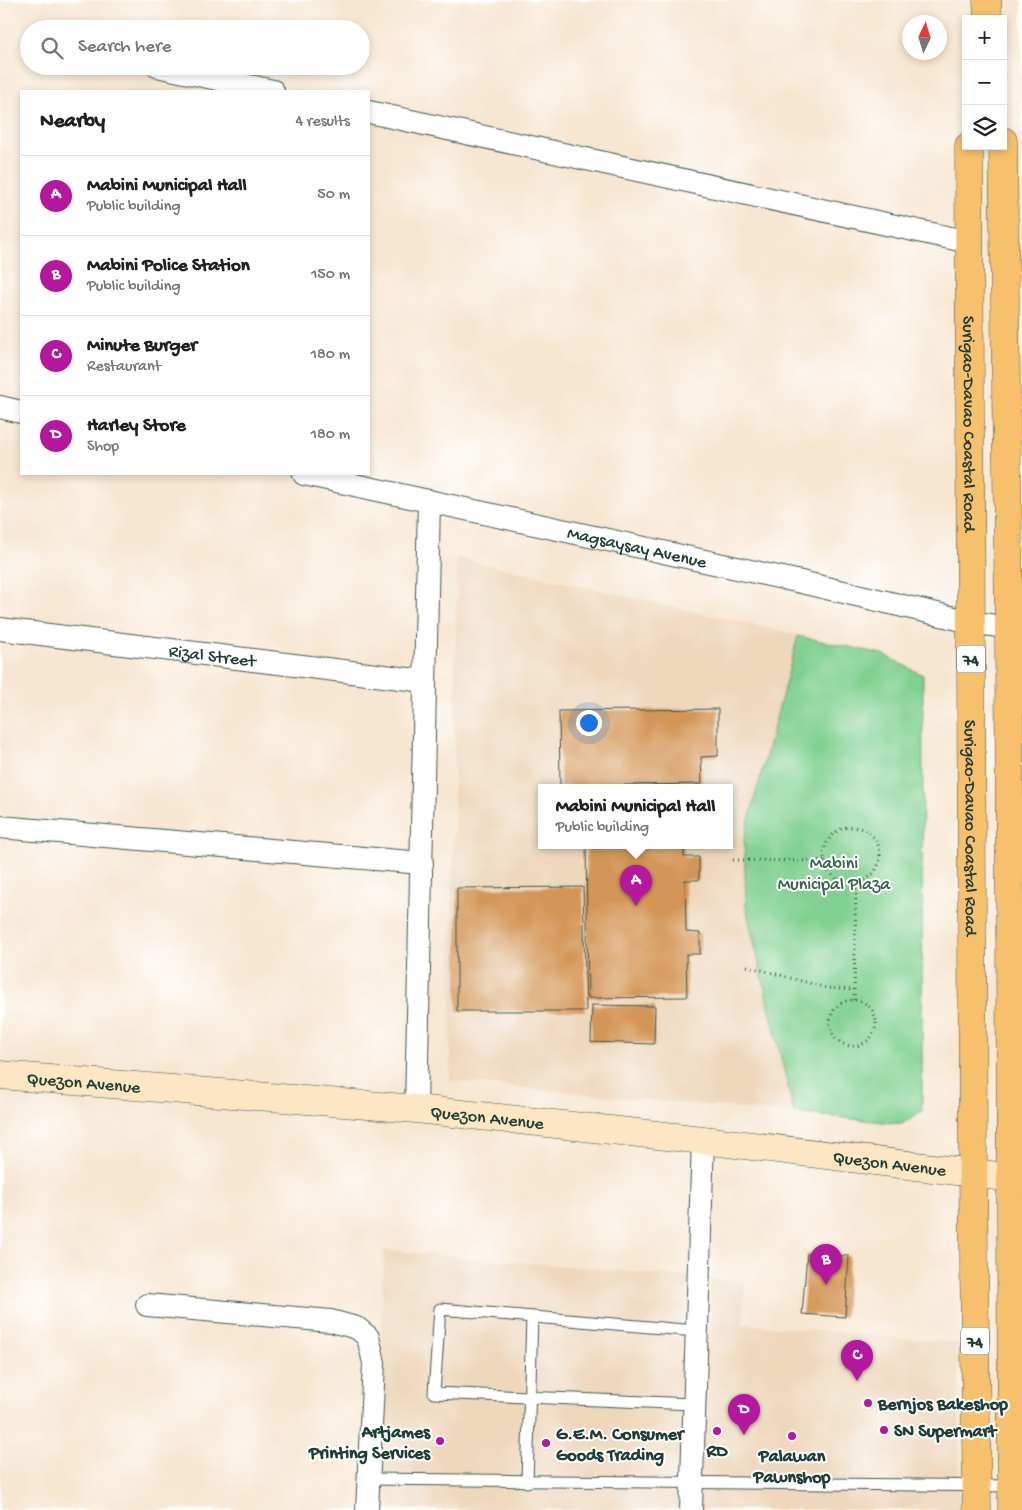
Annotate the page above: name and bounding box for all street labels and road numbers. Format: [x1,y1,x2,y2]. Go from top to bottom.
street label: Surigao-Davao Coastal Road [957,316,979,534]
street label: Magsaysay Avenue [565,523,709,574]
street label: Rizal Street [167,642,258,673]
road number: 74 [957,646,985,672]
street label: Surigao-Davao Coastal Road [958,720,980,938]
street label: Quezon Avenue [26,1069,142,1100]
street label: Quezon Avenue [429,1103,545,1136]
street label: Quezon Avenue [831,1148,948,1183]
road number: 74 [961,1328,989,1354]

